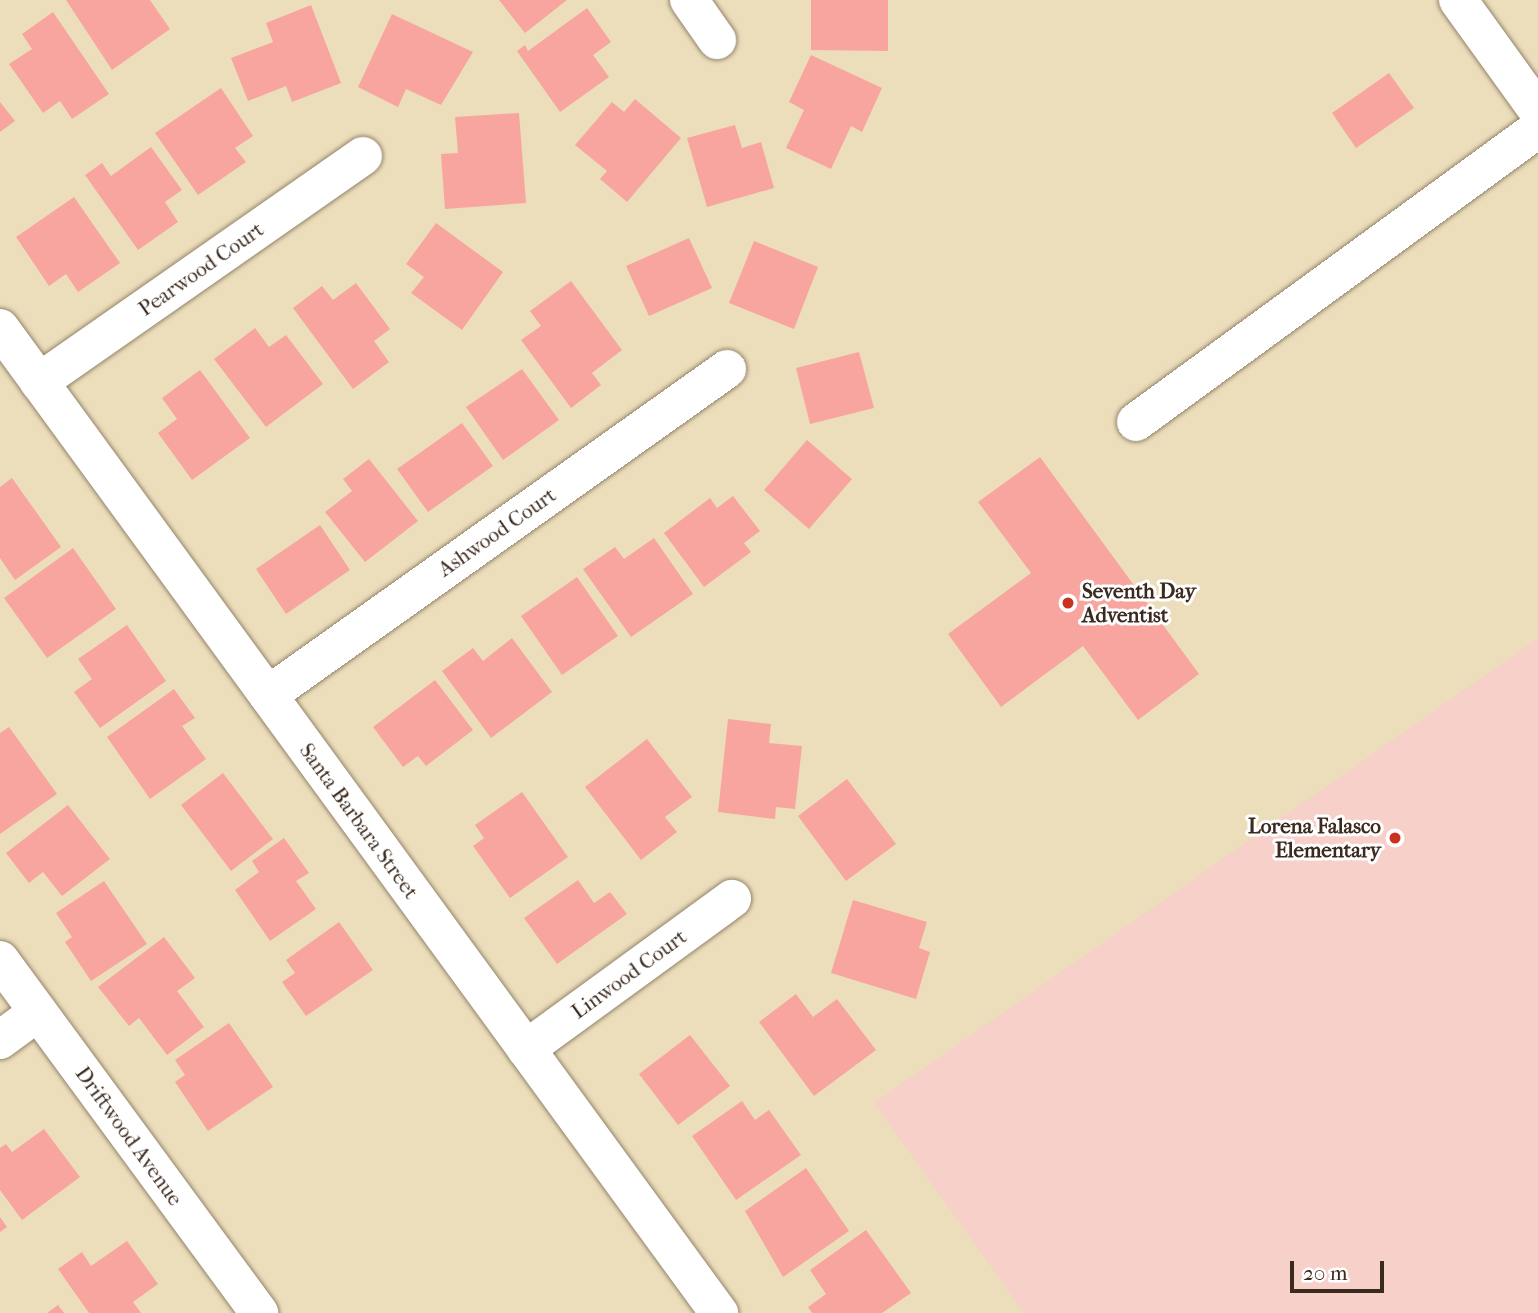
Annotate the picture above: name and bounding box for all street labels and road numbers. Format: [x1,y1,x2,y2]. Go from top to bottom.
street label: Pearwood Court [134,217,268,321]
street label: Ashwood Court [433,482,561,582]
street label: Santa Barbara Street [294,738,424,904]
street label: Linwood Court [567,924,691,1024]
street label: Driftwood Avenue [70,1062,188,1210]

